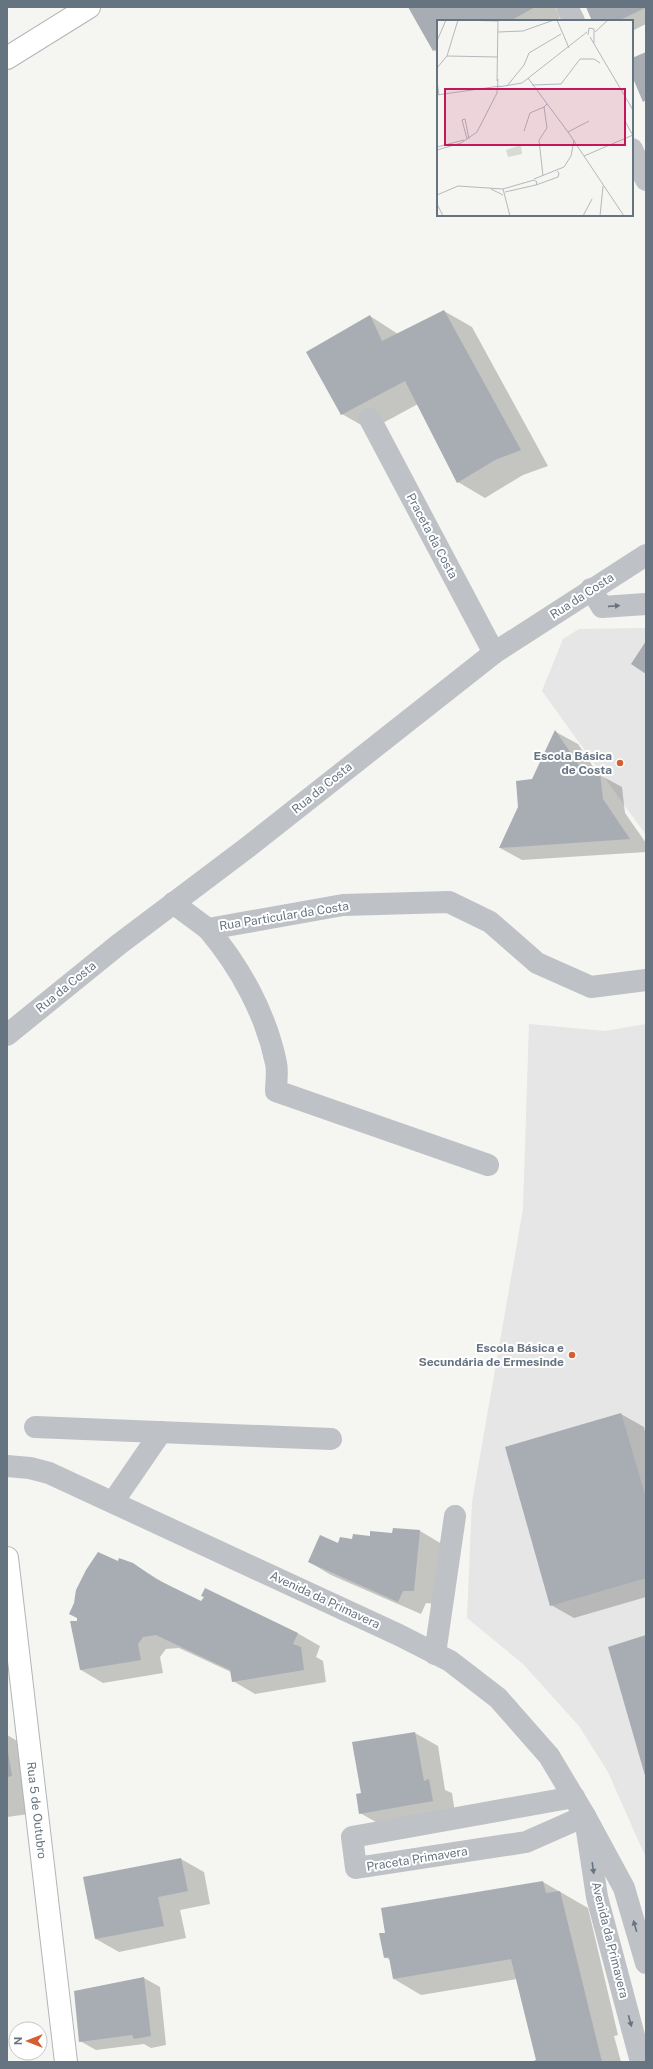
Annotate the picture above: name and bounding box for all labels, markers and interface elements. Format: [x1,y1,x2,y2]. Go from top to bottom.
inset map [437,20,633,216]
street label: Praceta da Costa [404,491,460,581]
street label: Rua da Costa [547,570,617,622]
one-way arrow [608,602,620,609]
place label: Escola Básica de Costa [533,749,612,777]
marker: Escola Básica de Costa [615,758,625,768]
street label: Rua da Costa [289,760,355,816]
street label: Rua Particular da Costa [218,899,350,933]
street label: Rua da Costa [33,959,99,1015]
place label: Escola Básica e Secundária de Ermesinde [418,1341,564,1369]
marker: Escola Básica e Secundária de Ermesinde [567,1350,577,1360]
street label: Avenida da Primavera [268,1568,382,1632]
street label: Rua 5 de Outubro [24,1761,49,1860]
street label: Praceta Primavera [366,1844,468,1874]
one-way arrow [590,1862,596,1874]
street label: Avenida da Primavera [589,1880,631,2000]
one-way arrow [632,1920,638,1932]
one-way arrow [628,2015,634,2028]
north arrow [8,2021,48,2061]
text: N [12,2037,24,2045]

